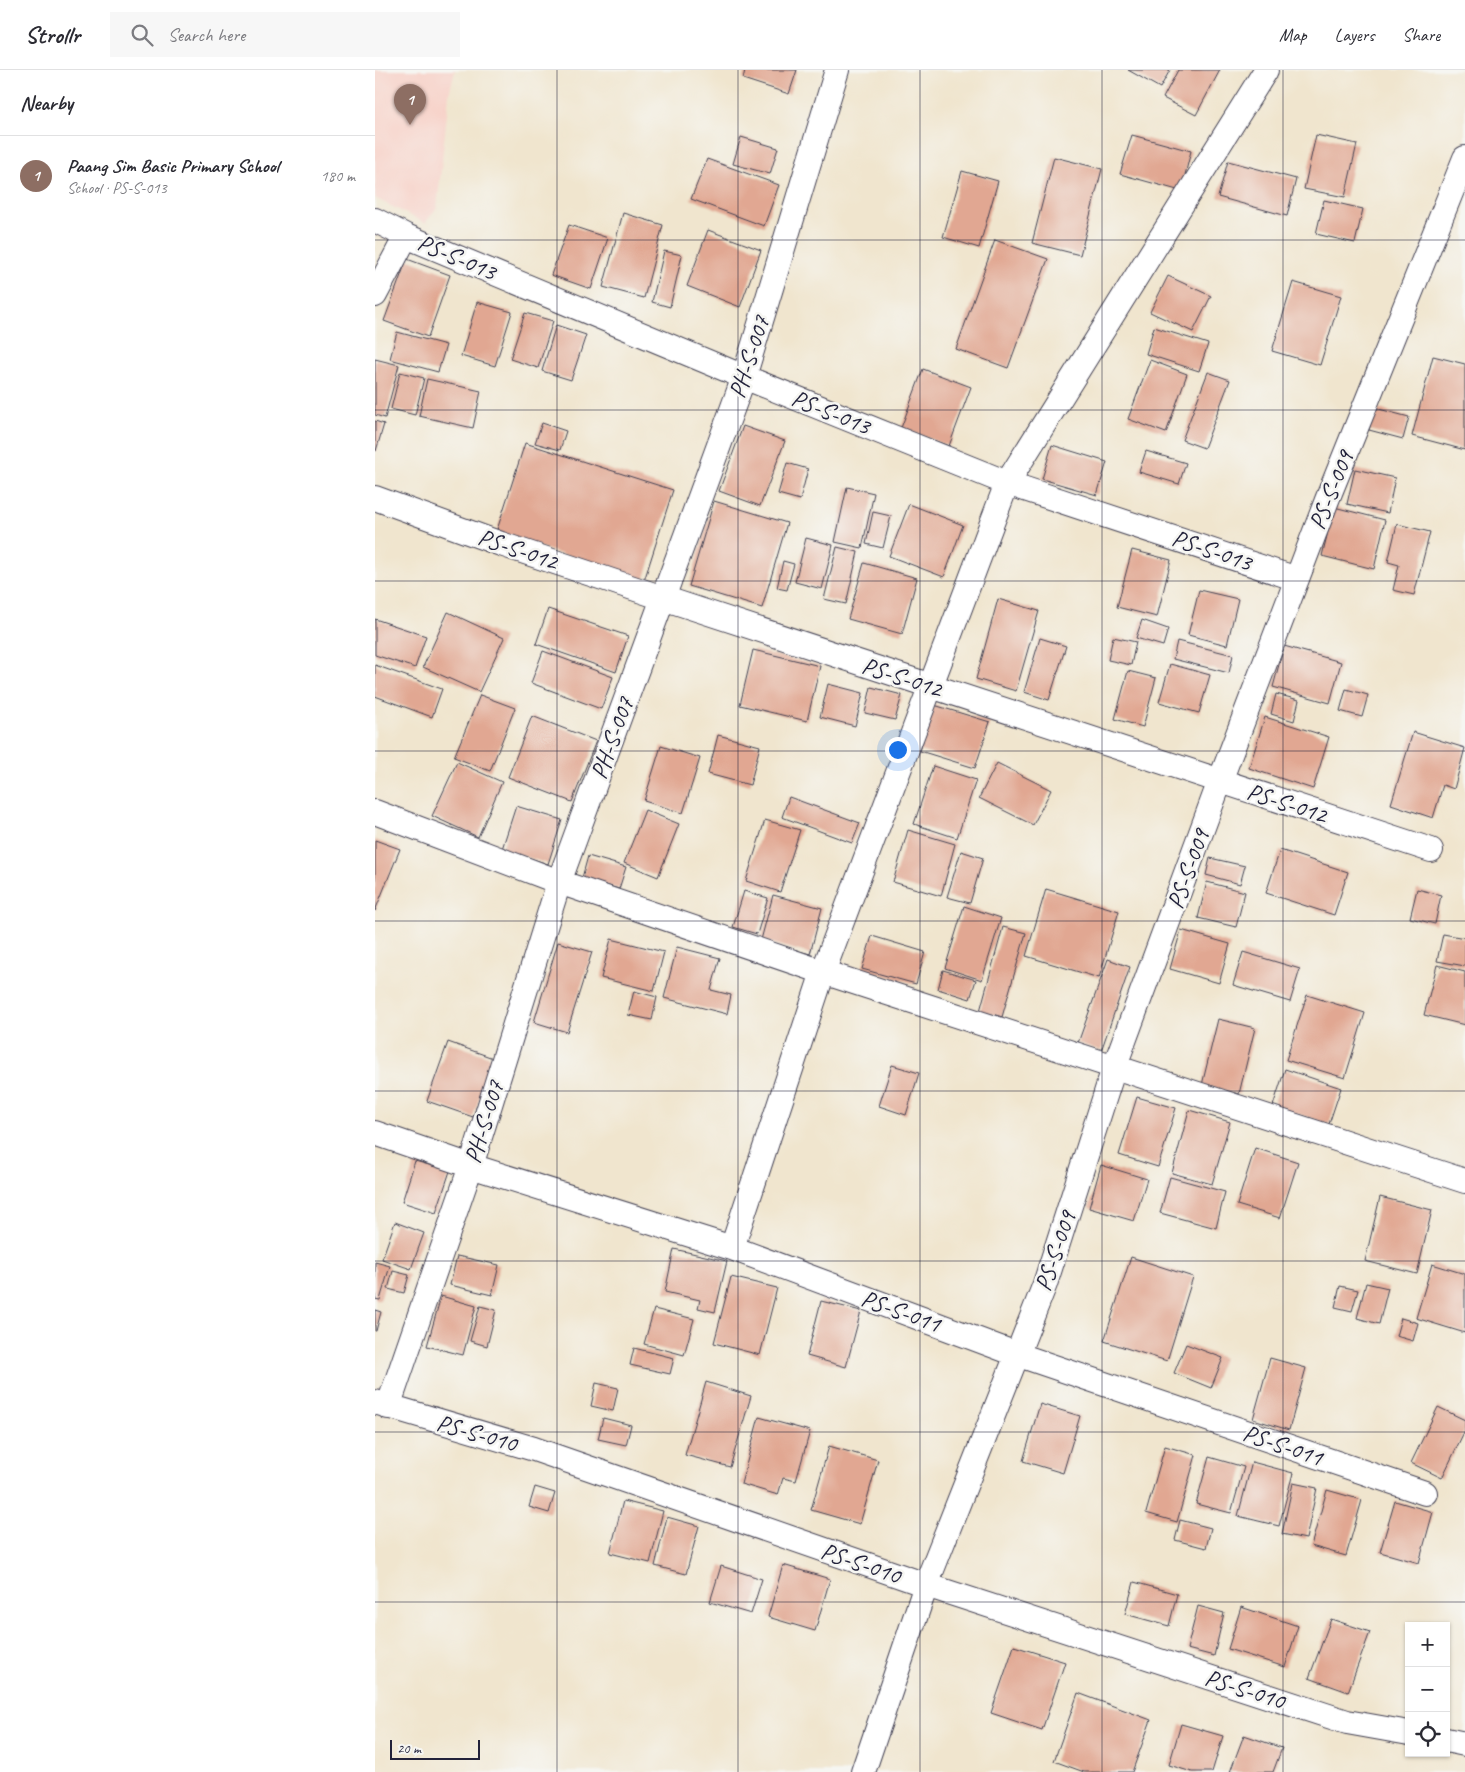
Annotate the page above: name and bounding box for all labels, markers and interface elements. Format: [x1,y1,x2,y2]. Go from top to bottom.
search box [110,12,460,57]
text: Strollr [25,20,80,50]
icon: search [128,21,156,49]
text: Search here [168,23,245,47]
text: Map [1279,24,1307,46]
text: Layers [1335,24,1374,46]
text: Share [1402,24,1440,46]
pin: 1 [394,84,426,125]
text: Nearby [20,90,73,116]
text: Paang Sim Basic Primary School [67,154,279,178]
text: 1 [32,166,40,186]
text: 180 m [321,166,355,186]
text: School · PS-S-013 [67,178,167,198]
street label: PS-S-013 [413,227,503,288]
street label: PH-S-007 [722,311,777,402]
street label: PS-S-013 [787,383,877,442]
street label: PS-S-009 [1302,444,1361,534]
street label: PS-S-012 [474,521,564,577]
street label: PS-S-013 [1168,522,1258,578]
street label: PS-S-012 [858,650,948,705]
street label: PH-S-007 [583,692,641,783]
your location [885,737,911,763]
street label: PS-S-012 [1243,776,1333,831]
street label: PS-S-009 [1160,823,1217,913]
street label: PH-S-007 [457,1076,511,1167]
street label: PS-S-009 [1027,1205,1083,1295]
street label: PS-S-011 [857,1283,946,1340]
street label: PS-S-010 [433,1407,523,1459]
street label: PS-S-011 [1239,1417,1328,1473]
street label: PS-S-010 [817,1535,907,1591]
map controls [1405,1622,1450,1757]
button: + [1405,1622,1450,1667]
street label: PS-S-010 [1201,1662,1291,1717]
button: − [1405,1667,1450,1712]
button: locate [1405,1712,1450,1757]
scale bar [390,1737,480,1760]
text: 20 m [397,1740,421,1757]

